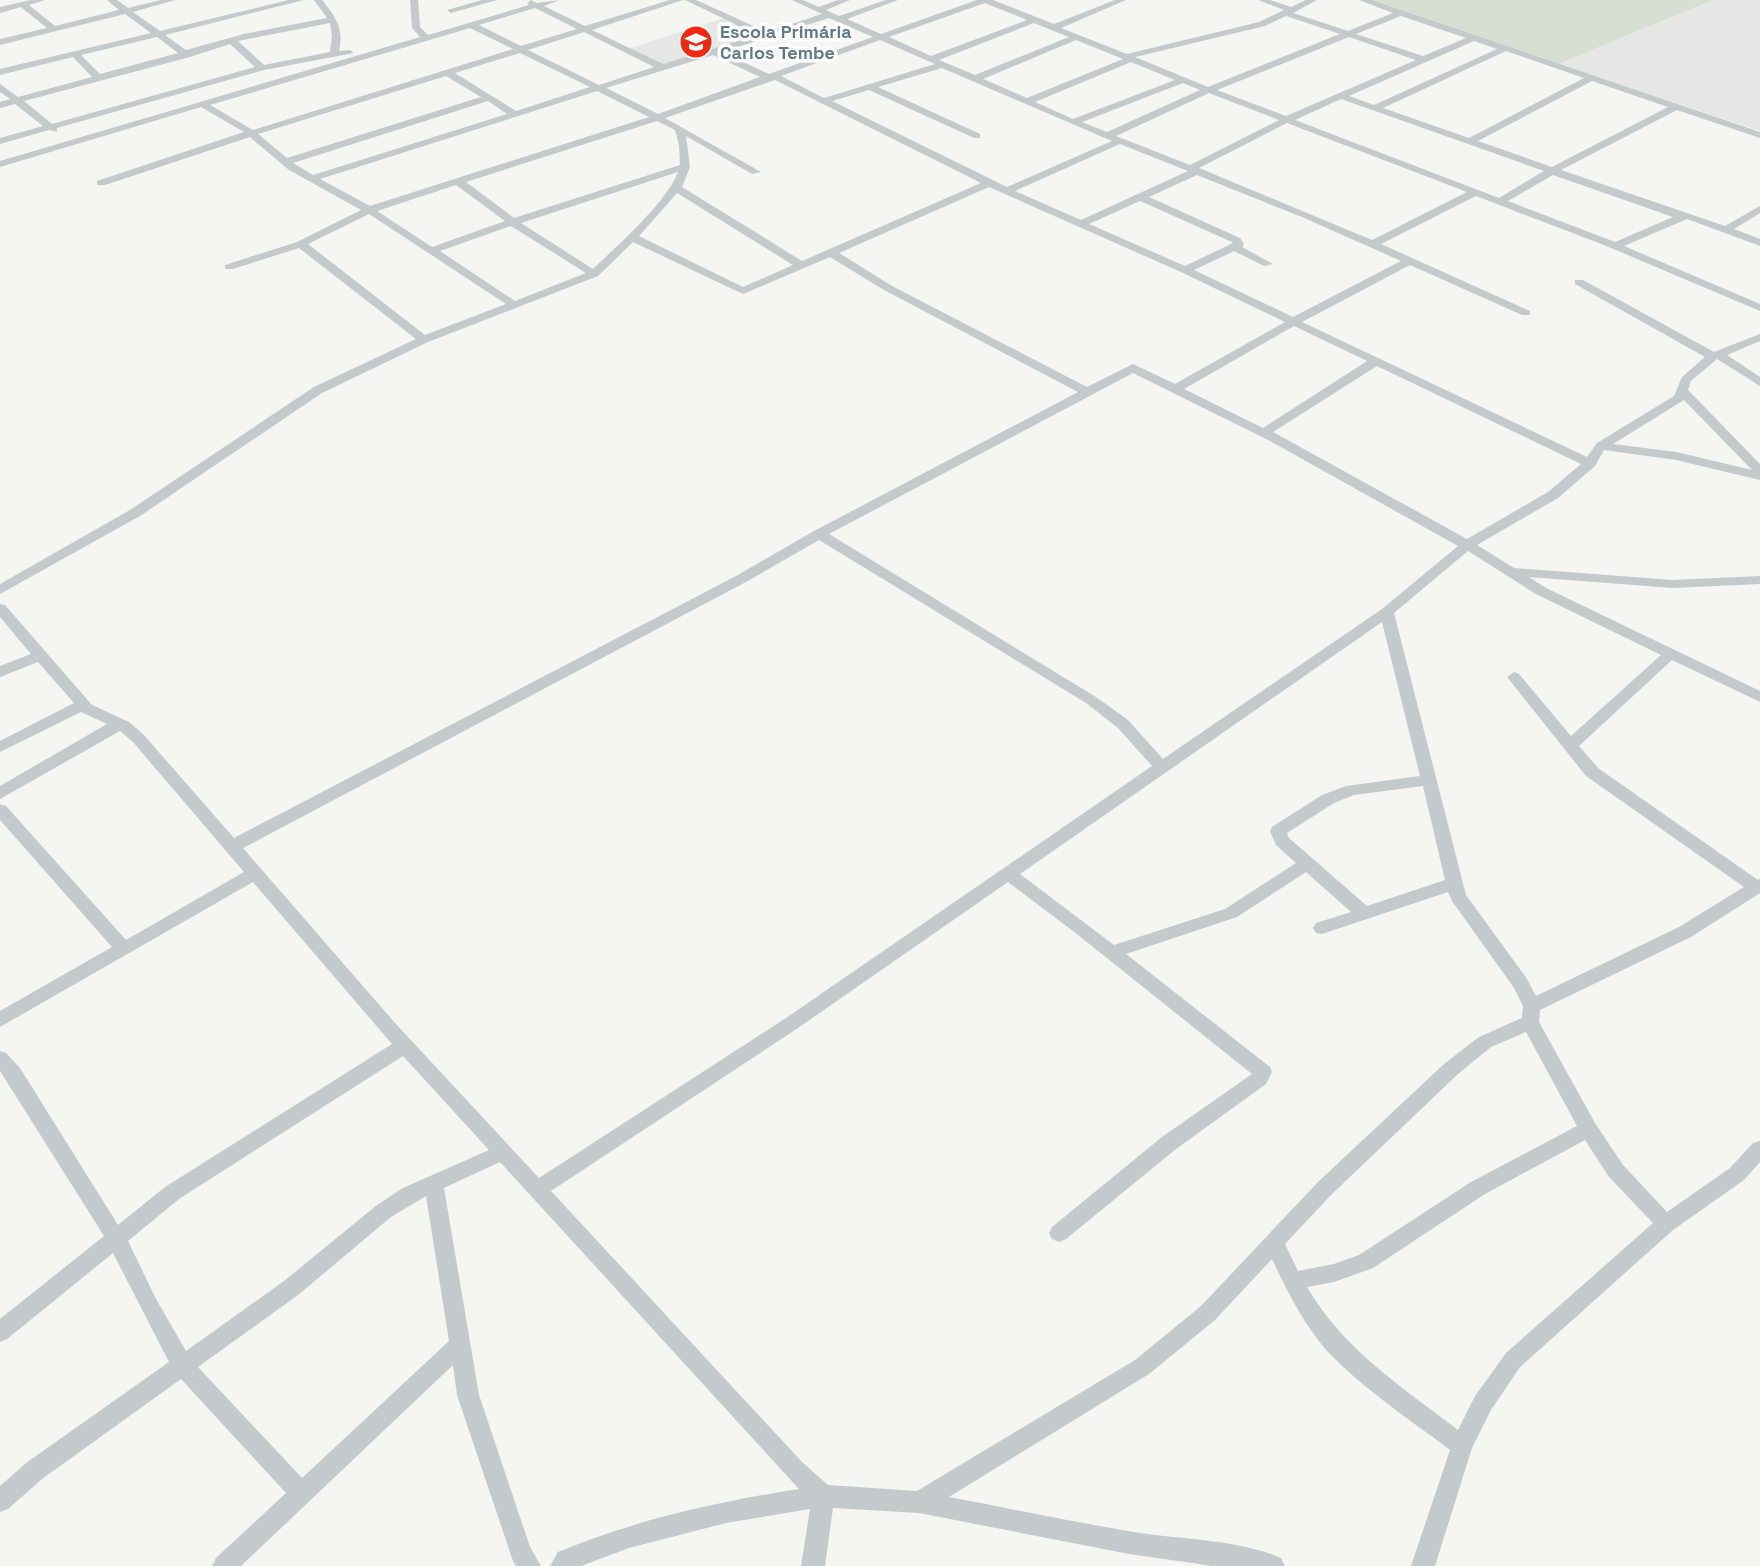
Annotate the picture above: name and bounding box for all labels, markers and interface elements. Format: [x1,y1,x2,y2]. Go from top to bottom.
place label: Escola Primária Carlos Tembe [720,20,852,64]
school or university icon: Escola Primária Carlos Tembe [677,23,715,61]

